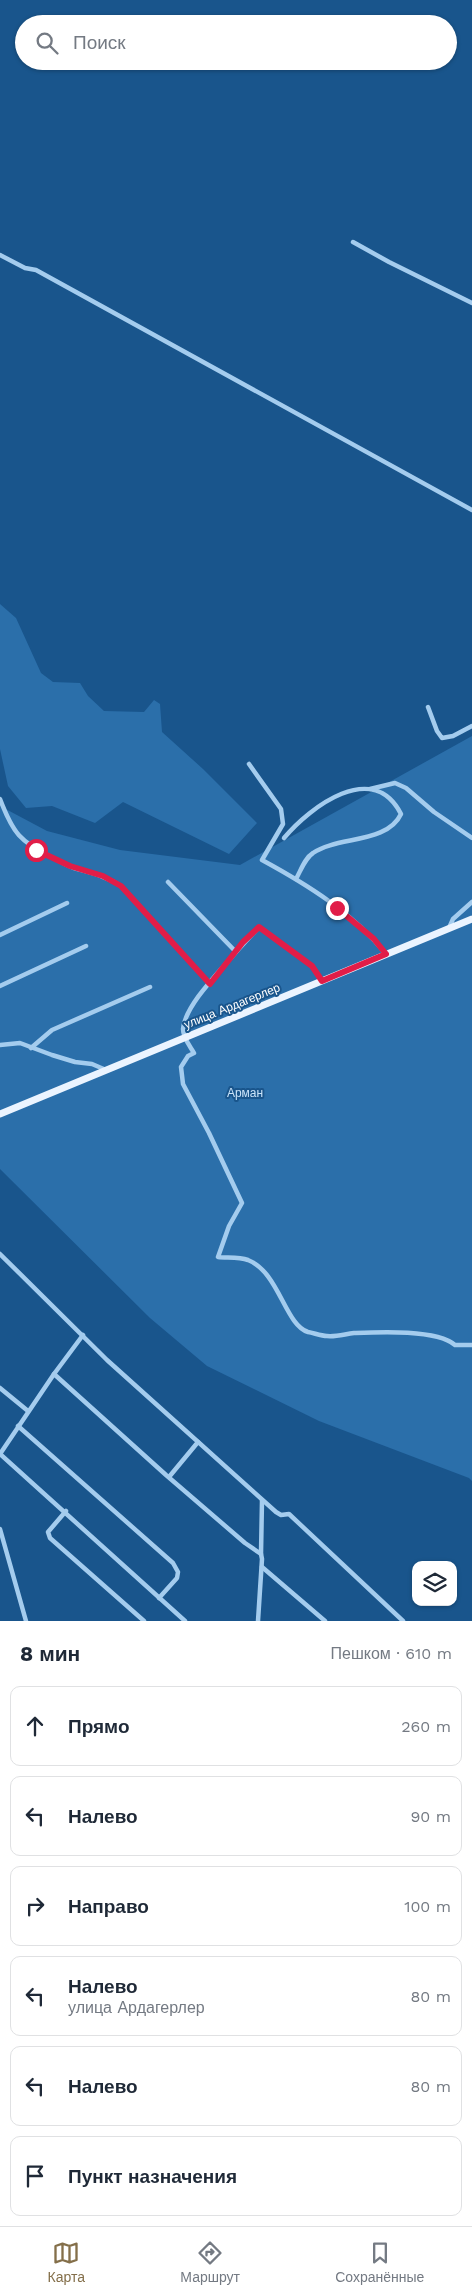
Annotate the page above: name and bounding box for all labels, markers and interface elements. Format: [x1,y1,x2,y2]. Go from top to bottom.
search box [15,15,457,70]
icon: search [33,29,61,57]
text: Поиск [73,31,126,54]
route start [25,839,48,862]
route end [326,897,349,920]
street label: улица Ардагерлер [182,980,282,1032]
park label: Арман [227,1086,263,1100]
map controls [412,1561,457,1606]
button: layers [412,1561,457,1606]
text: 8 мин [20,1641,80,1666]
text: Пешком · 610 m [331,1644,452,1663]
icon: ahead [21,1712,49,1740]
text: Прямо [68,1715,130,1738]
text: 260 m [401,1717,451,1736]
icon: left [21,1802,49,1830]
text: Налево [68,1805,138,1828]
text: 90 m [410,1807,451,1826]
icon: right [21,1892,49,1920]
text: Направо [68,1895,149,1918]
text: 100 m [404,1897,451,1916]
text: Налево [68,1975,138,1998]
icon: left [21,1982,49,2010]
text: 80 m [410,1987,451,2006]
text: улица Ардагерлер [68,1998,205,2017]
icon: left [21,2072,49,2100]
text: Налево [68,2075,138,2098]
text: 80 m [410,2077,451,2096]
icon: arrive [21,2162,49,2190]
text: Пункт назначения [68,2165,237,2188]
tab: Карта [48,2239,85,2285]
tab: Маршрут [180,2239,240,2285]
tab: Сохранённые [335,2239,424,2285]

